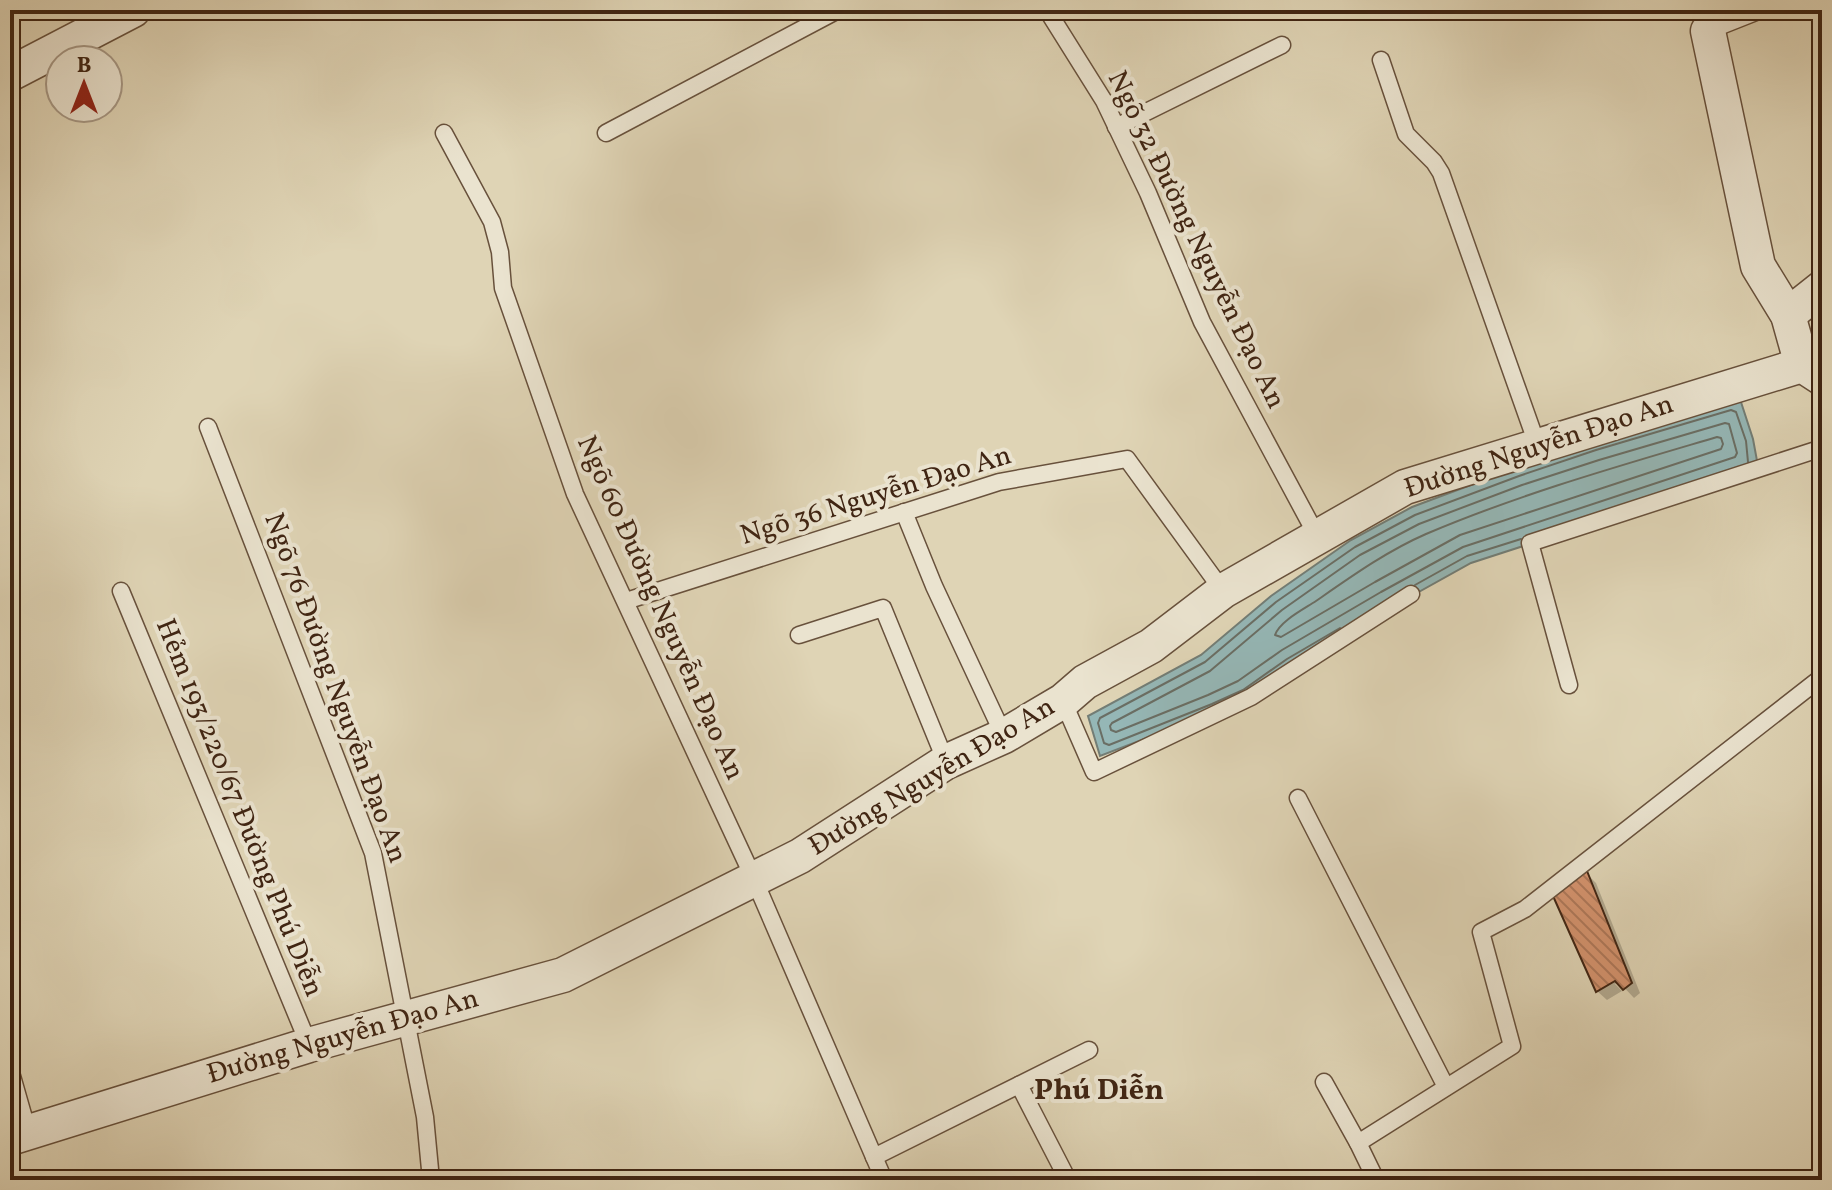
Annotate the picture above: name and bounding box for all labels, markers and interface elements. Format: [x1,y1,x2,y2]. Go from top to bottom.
north arrow [44,44,124,124]
text: B [77,51,91,82]
street label: Ngõ 32 Đường Nguyễn Đạo An [1097,64,1295,416]
street label: Đường Nguyễn Đạo An [1399,385,1679,509]
street label: Ngõ 60 Đường Nguyễn Đạo An [566,430,754,786]
street label: Ngõ 36 Nguyễn Đạo An [736,436,1016,556]
street label: Ngõ 76 Đường Nguyễn Đạo An [253,508,417,868]
street label: Hẻm 193/220/67 Đường Phú Diễn [145,613,333,1003]
street label: Đường Nguyễn Đạo An [802,688,1062,866]
street label: Đường Nguyễn Đạo An [203,980,483,1094]
district label: Phú Diễn [1034,1070,1164,1112]

